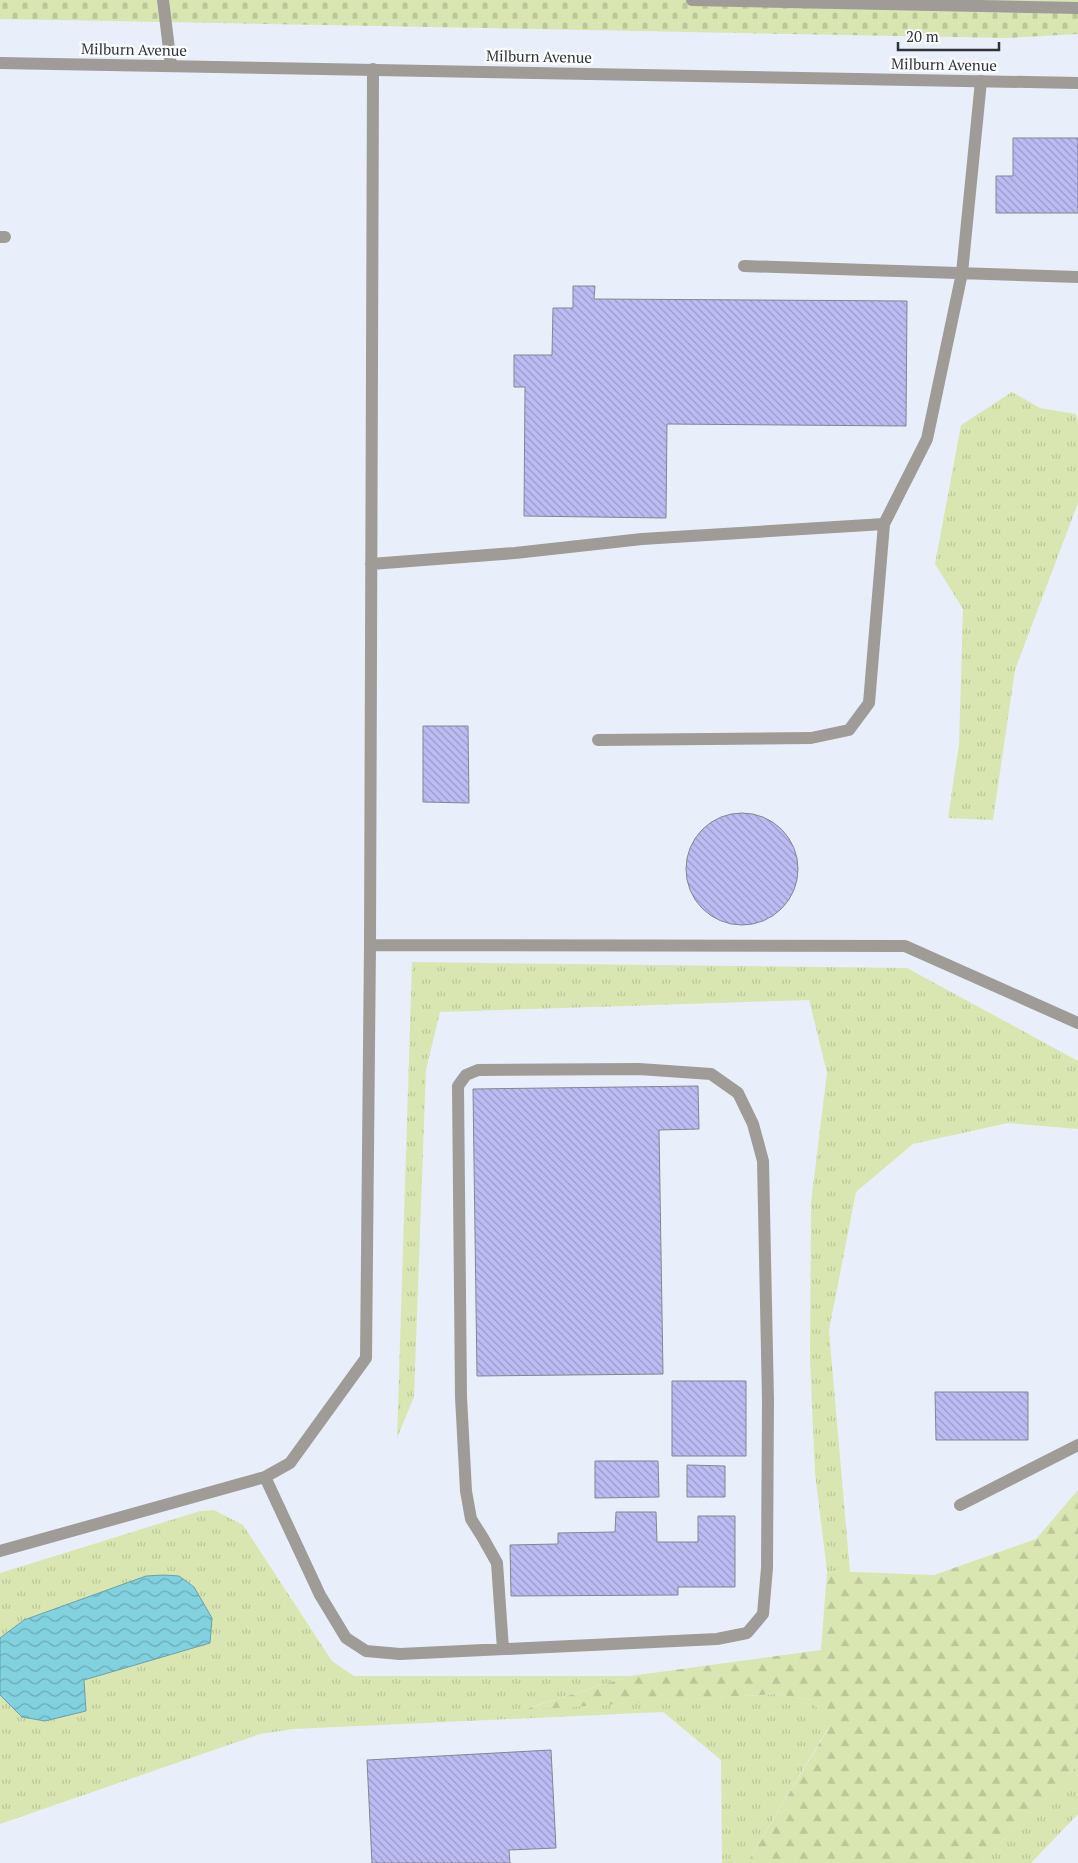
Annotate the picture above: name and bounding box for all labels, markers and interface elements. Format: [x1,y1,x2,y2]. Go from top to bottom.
scale bar [898,20,999,52]
text: 20 m [906,26,939,46]
street label: Milburn Avenue [81,38,187,60]
street label: Milburn Avenue [486,45,592,67]
street label: Milburn Avenue [891,53,997,75]

